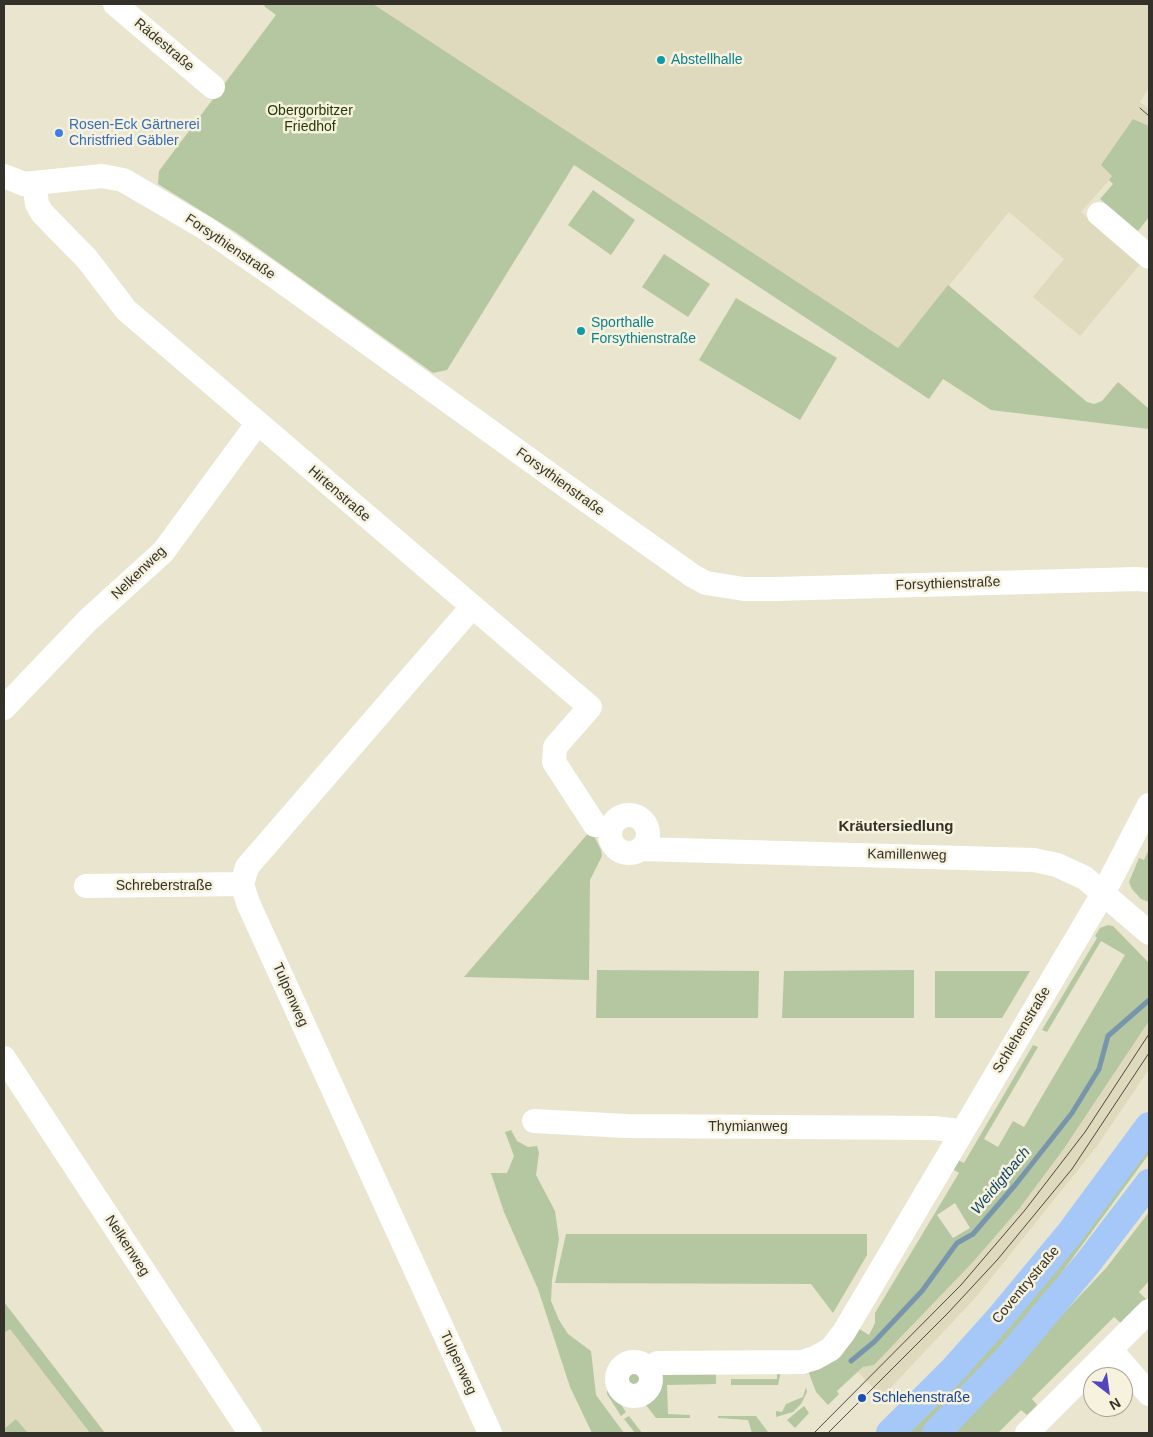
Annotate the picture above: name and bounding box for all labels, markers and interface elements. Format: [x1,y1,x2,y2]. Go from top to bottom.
street label: Rädestraße [131,15,197,75]
place label: Abstellhalle [671,52,743,68]
marker: Abstellhalle [655,54,667,66]
park label: Obergorbitzer Friedhof [267,103,353,136]
place label: Rosen-Eck Gärtnerei Christfried Gäbler [69,117,200,150]
marker: Rosen-Eck Gärtnerei Christfried Gäbler [53,127,65,139]
street label: Forsythienstraße [182,211,278,283]
place label: Sporthalle Forsythienstraße [591,315,696,348]
marker: Sporthalle Forsythienstraße [575,325,587,337]
street label: Forsythienstraße [513,444,607,520]
street label: Hirtenstraße [304,462,374,526]
street label: Nelkenweg [108,543,170,603]
street label: Forsythienstraße [895,574,1001,594]
district label: Kräutersiedlung [838,818,954,836]
street label: Kamillenweg [867,846,947,864]
street label: Schreberstraße [116,878,212,894]
street label: Tulpenweg [269,961,311,1029]
street label: Schlehenstraße [990,984,1054,1076]
street label: Thymianweg [708,1119,788,1135]
water label: Weidigtbach [968,1144,1034,1218]
street label: Nelkenweg [101,1212,153,1280]
street label: Coventrystraße [989,1243,1063,1327]
street label: Tulpenweg [436,1329,480,1397]
north arrow [1083,1367,1133,1417]
place label: Schlehenstraße [872,1390,970,1406]
marker: Schlehenstraße [856,1392,868,1404]
text: N [1107,1395,1123,1414]

